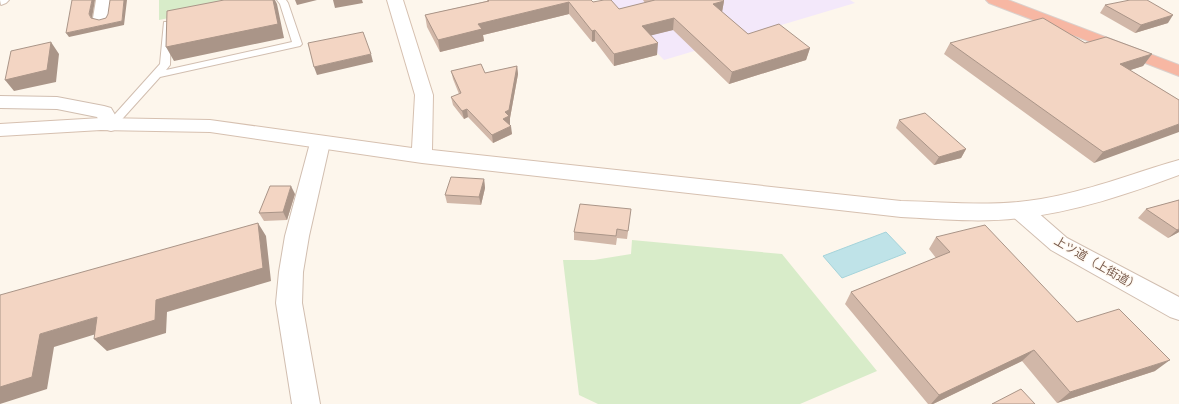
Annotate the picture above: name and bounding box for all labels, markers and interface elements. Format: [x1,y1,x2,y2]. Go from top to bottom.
street label: 上ツ道（上街道） [1052,233,1142,293]

